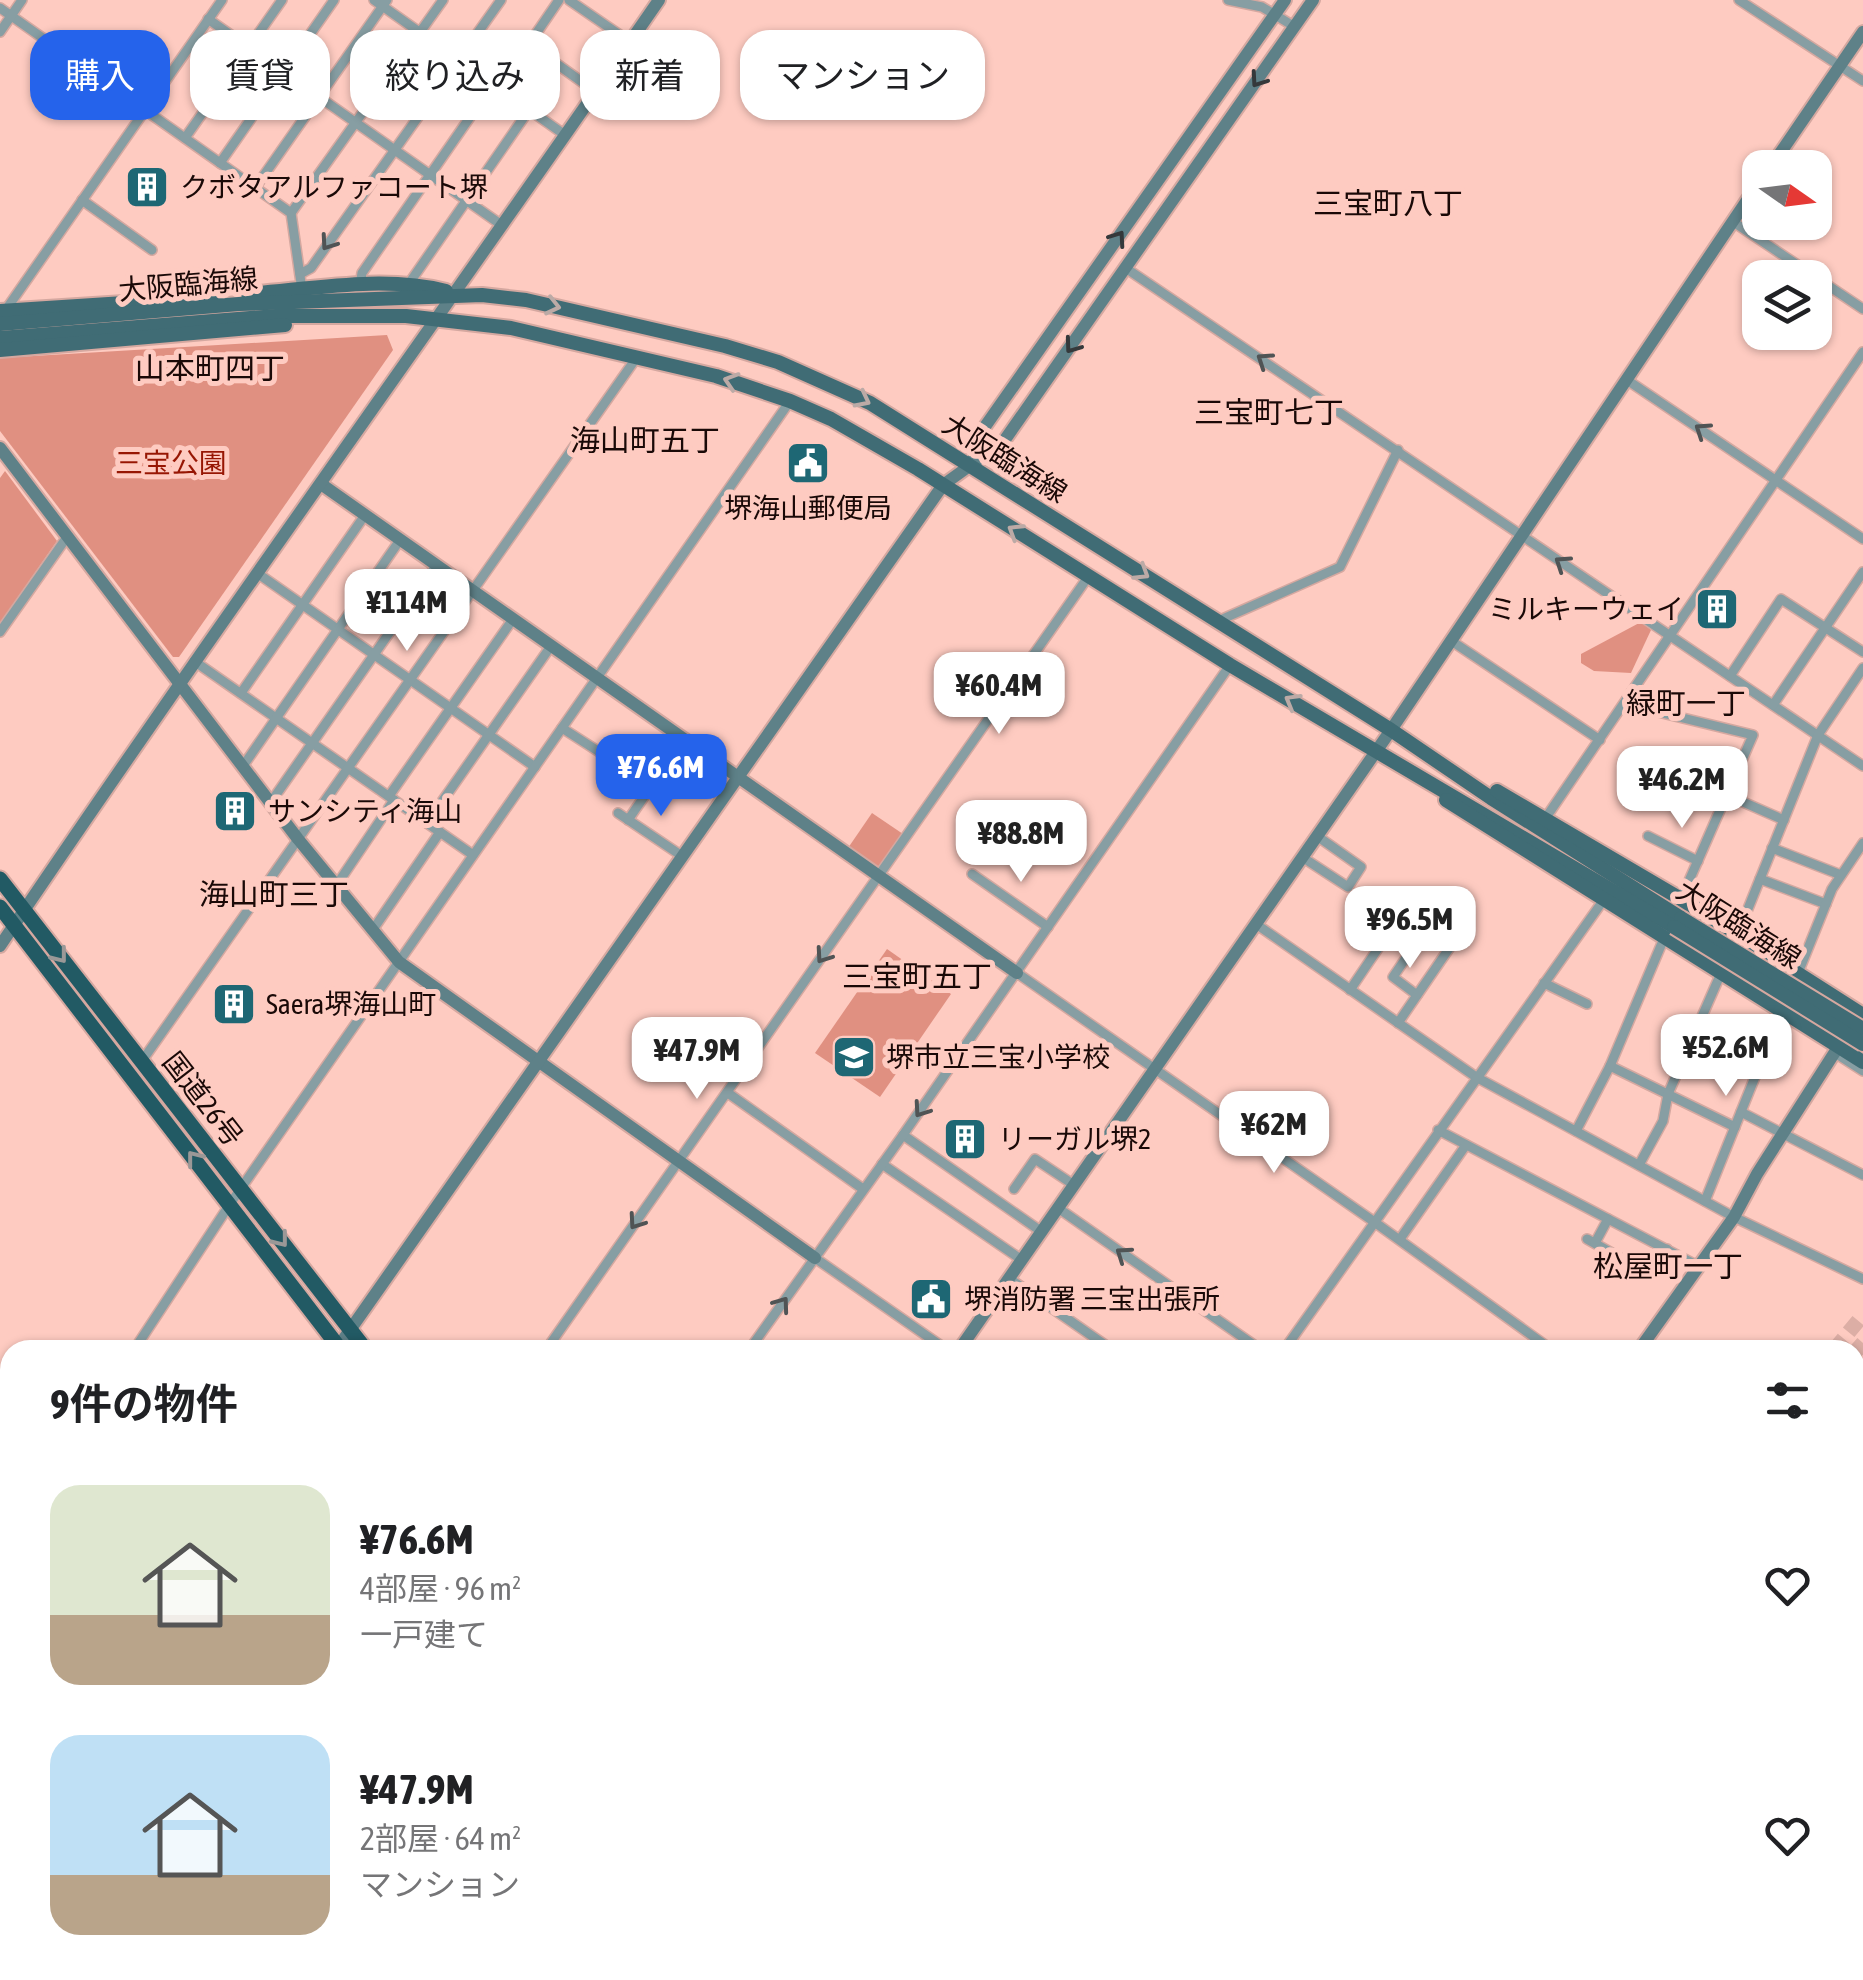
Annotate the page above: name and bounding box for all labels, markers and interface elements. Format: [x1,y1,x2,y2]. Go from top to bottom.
chip: 購入 [30,30,170,120]
chip: 賃貸 [190,30,330,120]
chip: 絞り込み [350,30,560,120]
chip: 新着 [580,30,720,120]
chip: マンション [740,30,985,120]
one-way arrow [1252,69,1270,88]
north arrow [1742,150,1832,240]
map controls [1742,150,1832,350]
building icon: クボタアルファコート堺 [124,164,170,210]
place label: クボタアルファコート堺 [180,171,488,203]
district label: 三宝町八丁 [1313,186,1463,220]
one-way arrow [322,231,340,250]
one-way arrow [1106,231,1124,249]
button: layers [1742,260,1832,350]
street label: 大阪臨海線 [117,262,259,306]
one-way arrow [544,294,561,315]
one-way arrow [1065,335,1084,354]
district label: 山本町四丁 [135,351,285,385]
one-way arrow [1257,353,1275,372]
one-way arrow [723,372,740,393]
one-way arrow [852,388,870,407]
district label: 三宝町七丁 [1194,395,1344,429]
street label: 大阪臨海線 [937,407,1073,509]
district label: 海山町五丁 [570,423,720,457]
one-way arrow [1695,423,1713,442]
public building icon: 堺海山郵便局 [785,440,831,486]
park label: 三宝公園 [115,447,227,479]
place label: 堺海山郵便局 [724,492,892,524]
one-way arrow [1008,524,1026,543]
one-way arrow [1554,556,1572,575]
one-way arrow [1131,561,1149,580]
pin: ¥114M [337,569,477,654]
text: ¥114M [367,583,447,620]
building icon: ミルキーウェイ [1694,586,1740,632]
place label: ミルキーウェイ [1488,593,1684,625]
pin: ¥60.4M [918,652,1080,737]
text: ¥60.4M [956,666,1042,703]
district label: 緑町一丁 [1626,686,1746,720]
one-way arrow [1285,694,1303,713]
pin: ¥76.6M [580,734,742,819]
pin: ¥46.2M [1601,746,1763,831]
text: ¥76.6M [618,748,704,785]
text: ¥46.2M [1639,760,1725,797]
building icon: サンシティ海山 [212,788,258,834]
place label: サンシティ海山 [268,795,462,827]
pin: ¥88.8M [940,800,1102,885]
text: ¥88.8M [978,814,1064,851]
street label: 大阪臨海線 [1671,873,1807,975]
district label: 海山町三丁 [199,877,349,911]
pin: ¥96.5M [1329,886,1491,971]
text: ¥96.5M [1367,900,1453,937]
one-way arrow [817,944,835,963]
one-way arrow [48,945,65,963]
district label: 三宝町五丁 [842,959,992,993]
building icon: Saera堺海山町 [211,981,257,1027]
place label: Saera堺海山町 [266,988,436,1020]
pin: ¥52.6M [1645,1014,1807,1099]
pin: ¥47.9M [616,1017,778,1102]
text: ¥52.6M [1683,1028,1769,1065]
text: ¥47.9M [654,1031,740,1068]
school or university icon: 堺市立三宝小学校 [831,1034,877,1080]
place label: 堺市立三宝小学校 [886,1041,1110,1073]
street label: 国道26号 [156,1046,250,1152]
pin: ¥62M [1215,1091,1333,1176]
one-way arrow [915,1098,933,1117]
text: ¥62M [1241,1105,1307,1142]
building icon: リーガル堺2 [942,1116,988,1162]
place label: リーガル堺2 [998,1123,1151,1155]
one-way arrow [189,1151,206,1169]
one-way arrow [630,1210,648,1229]
one-way arrow [269,1229,287,1247]
one-way arrow [1116,1248,1135,1266]
district label: 松屋町一丁 [1593,1249,1743,1283]
public building icon: 堺消防署 三宝出張所 [908,1276,954,1322]
place label: 堺消防署 三宝出張所 [964,1283,1220,1315]
one-way arrow [770,1297,787,1315]
icon: filters [1760,1373,1815,1428]
text: 9件の物件 [50,1380,238,1428]
text: ¥76.6M [360,1515,474,1563]
icon: home [130,1525,250,1645]
icon: heart [1760,1558,1815,1613]
text: 4部屋 · 96 m² [360,1570,521,1607]
text: 一戸建て [360,1616,488,1653]
text: ¥47.9M [360,1765,474,1813]
icon: home [130,1775,250,1895]
icon: heart [1760,1808,1815,1863]
text: 2部屋 · 64 m² [360,1820,521,1857]
text: マンション [360,1866,520,1903]

